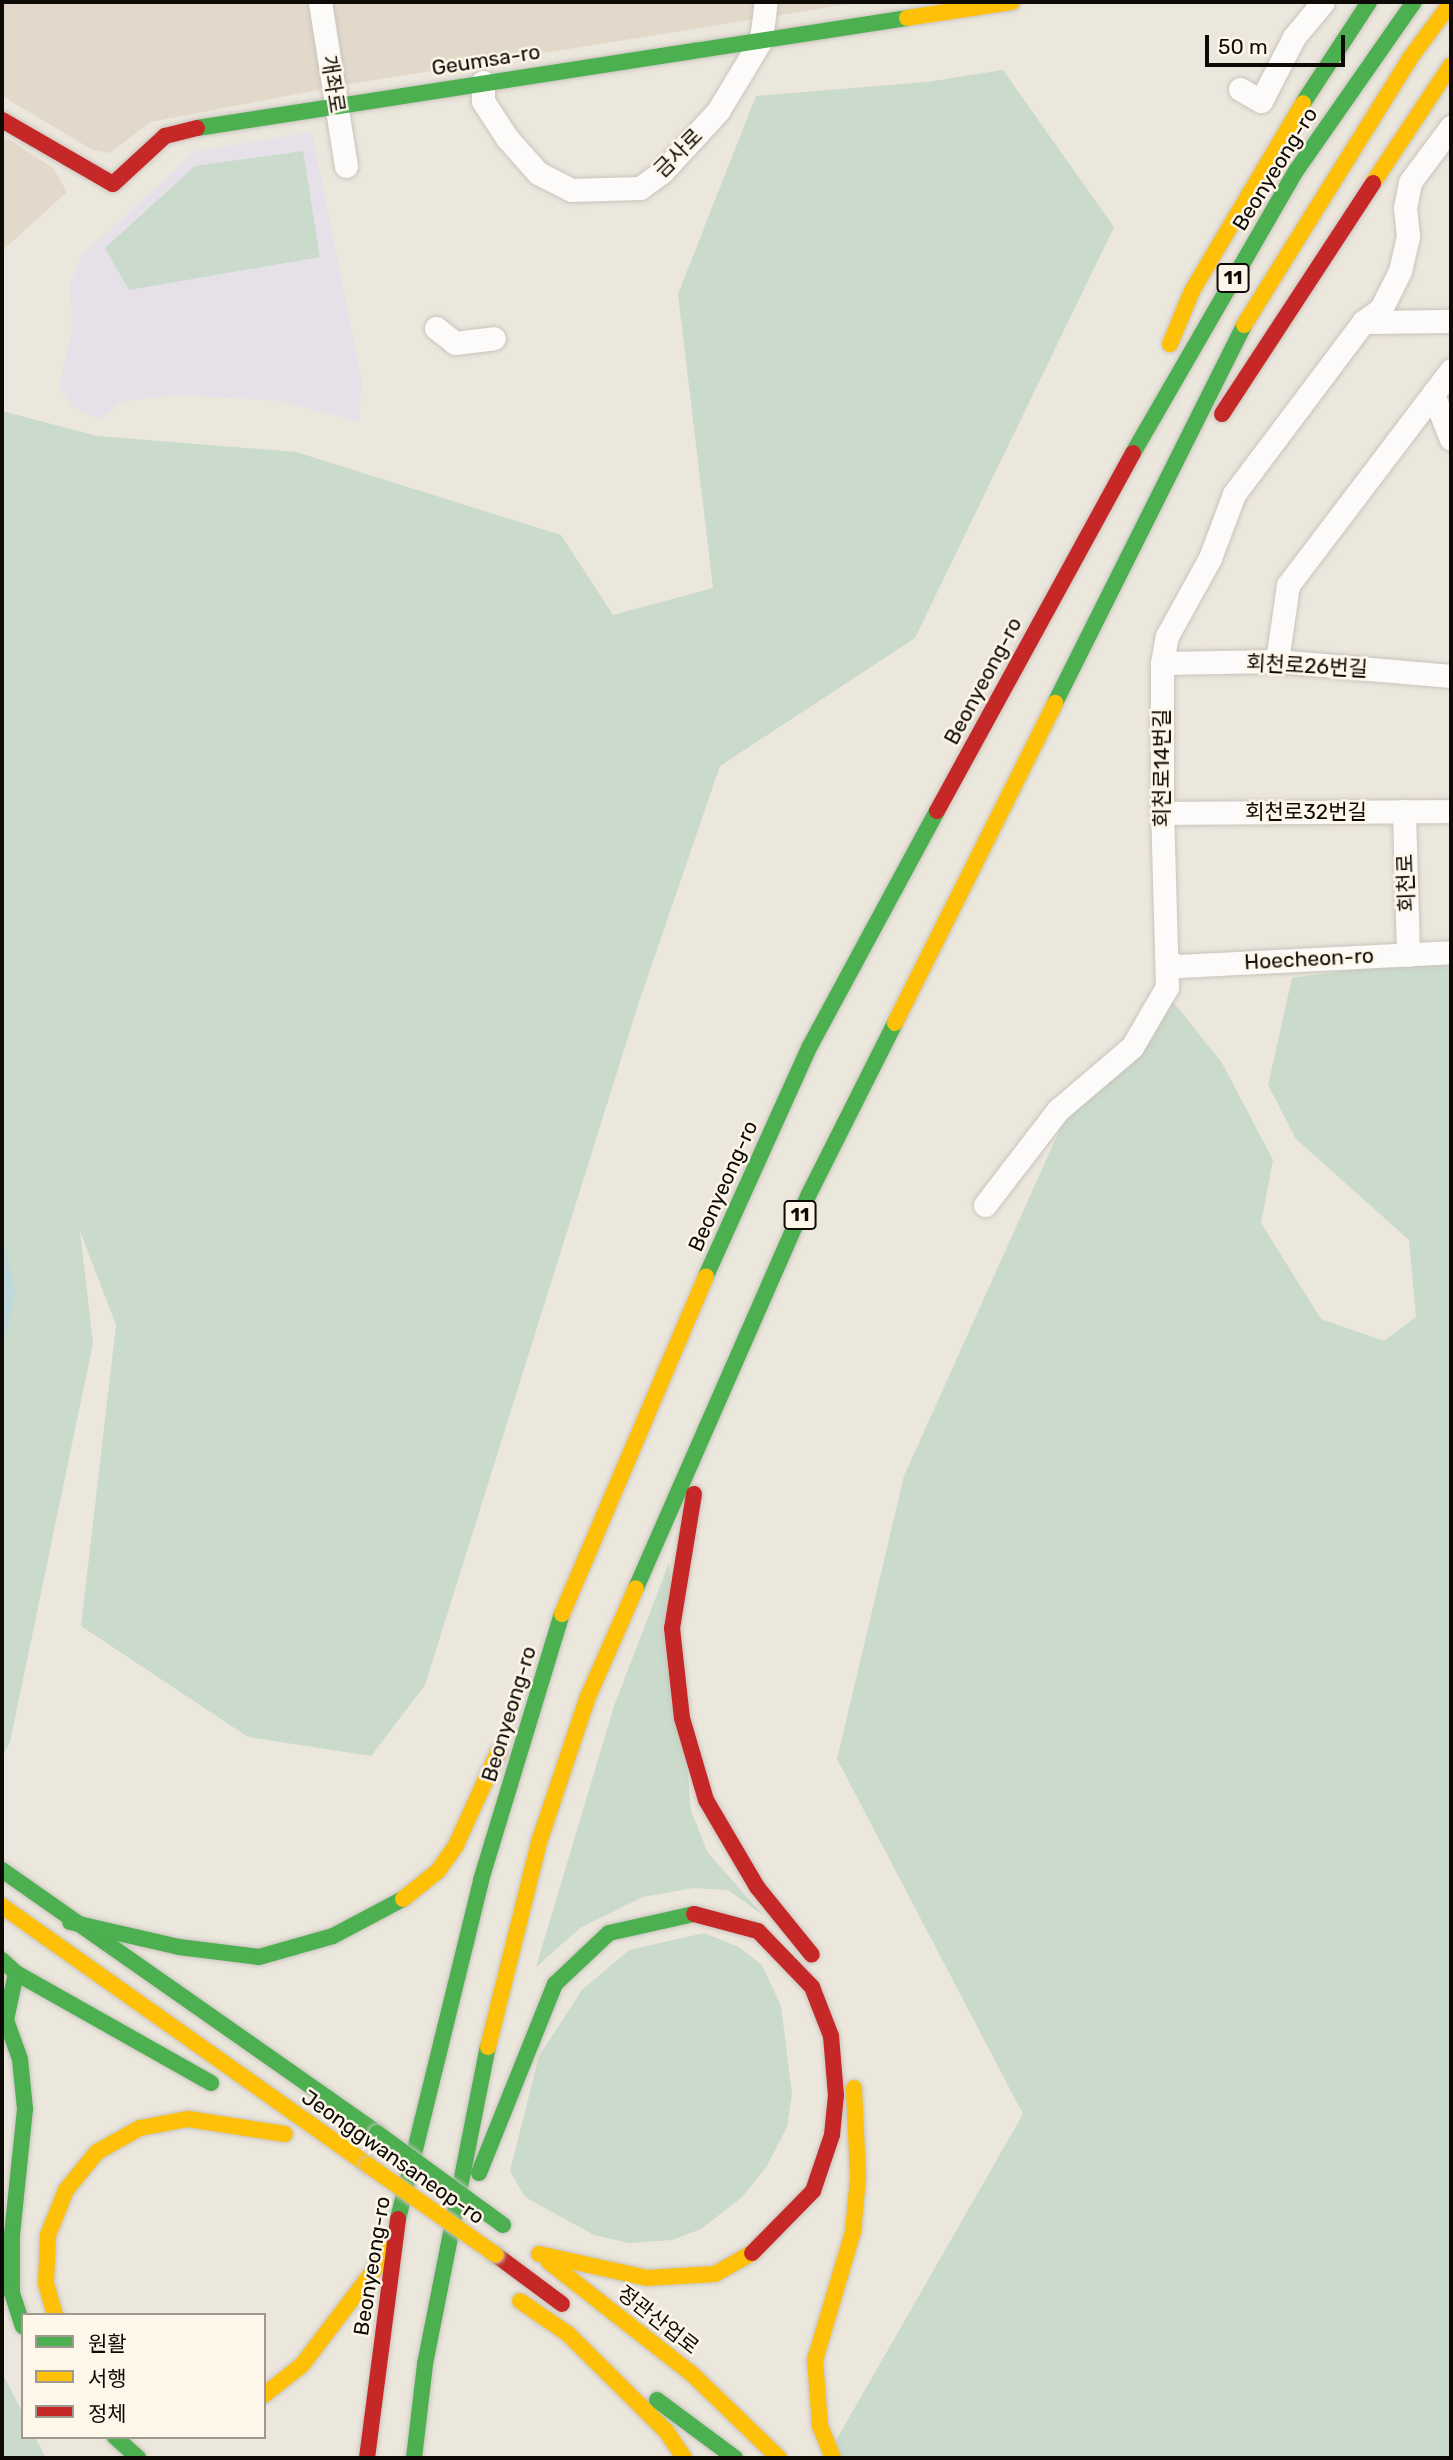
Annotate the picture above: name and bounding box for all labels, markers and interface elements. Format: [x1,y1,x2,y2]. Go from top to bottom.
scale bar [1208,21,1348,65]
text: 50 m [1218,34,1268,59]
street label: Geumsa-ro [430,39,542,81]
street label: 개좌로 [316,53,350,115]
street label: Beonyeong-ro [1227,103,1323,235]
street label: 금사로 [649,124,707,182]
road number: 11 [1216,262,1250,294]
street label: Beonyeong-ro [939,613,1027,749]
street label: 회천로26번길 [1246,650,1368,682]
street label: 회천로14번길 [1149,709,1175,827]
street label: 회천로32번길 [1245,799,1367,825]
street label: 회천로 [1392,854,1420,912]
street label: Hoecheon-ro [1244,943,1374,975]
street label: Beonyeong-ro [683,1117,763,1255]
road number: 11 [782,1200,818,1231]
street label: Beonyeong-ro [476,1643,542,1785]
street label: Jeonggwansaneop-ro [297,2084,489,2230]
street label: Beonyeong-ro [349,2195,395,2337]
street label: 정관산업로 [612,2280,704,2360]
legend [21,2313,266,2439]
text: 원활 [88,2331,127,2356]
text: 서행 [88,2366,127,2391]
text: 정체 [88,2401,127,2426]

